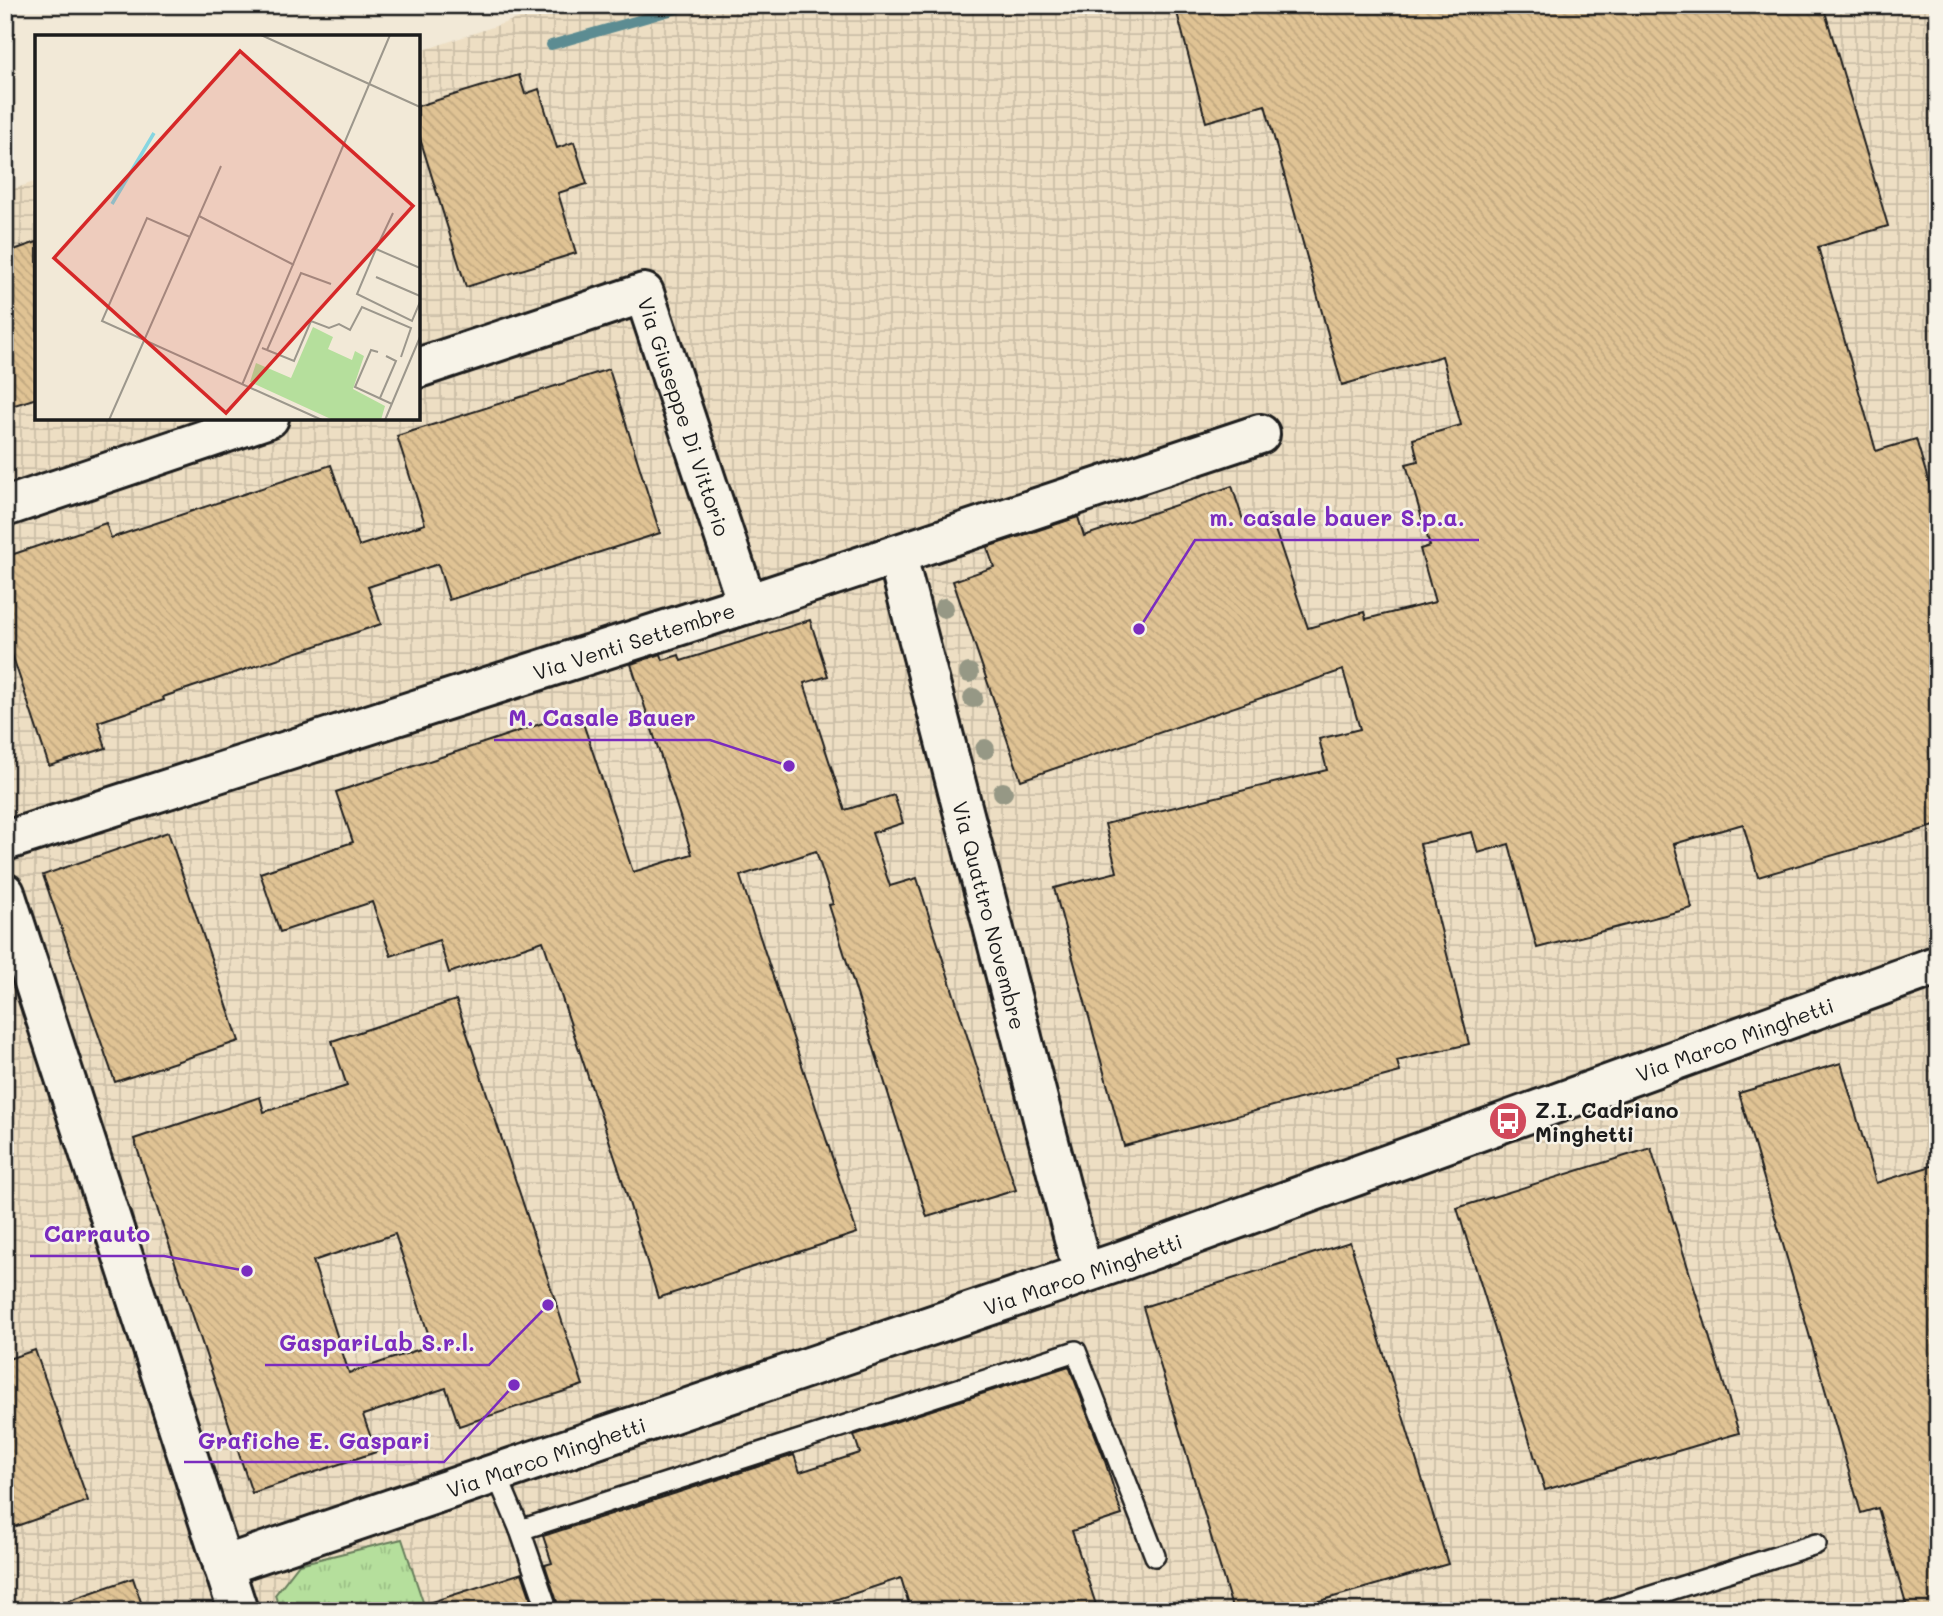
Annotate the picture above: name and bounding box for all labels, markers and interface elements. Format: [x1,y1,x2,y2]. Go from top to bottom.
inset map [35,35,420,420]
street label: Via Giuseppe Di Vittorio [633,293,737,539]
callout: m. casale bauer S.p.a. [1195,496,1479,540]
text: m. casale bauer S.p.a. [1209,502,1465,532]
street label: Via Venti Settembre [529,595,738,685]
callout: M. Casale Bauer [494,696,710,740]
text: M. Casale Bauer [508,702,696,732]
street label: Via Quattro Novembre [948,798,1033,1032]
street label: Via Marco Minghetti [1632,990,1837,1087]
place label: Z.I. Cadriano Minghetti [1535,1096,1679,1147]
bus stop icon: Z.I. Cadriano Minghetti [1487,1100,1529,1142]
callout: Carrauto [30,1212,164,1256]
text: Carrauto [44,1218,150,1248]
street label: Via Marco Minghetti [980,1226,1186,1320]
callout: GaspariLab S.r.l. [265,1321,489,1365]
text: GaspariLab S.r.l. [279,1327,475,1357]
street label: Via Marco Minghetti [443,1410,649,1503]
callout: Grafiche E. Gaspari [184,1418,444,1462]
text: Grafiche E. Gaspari [198,1425,430,1455]

